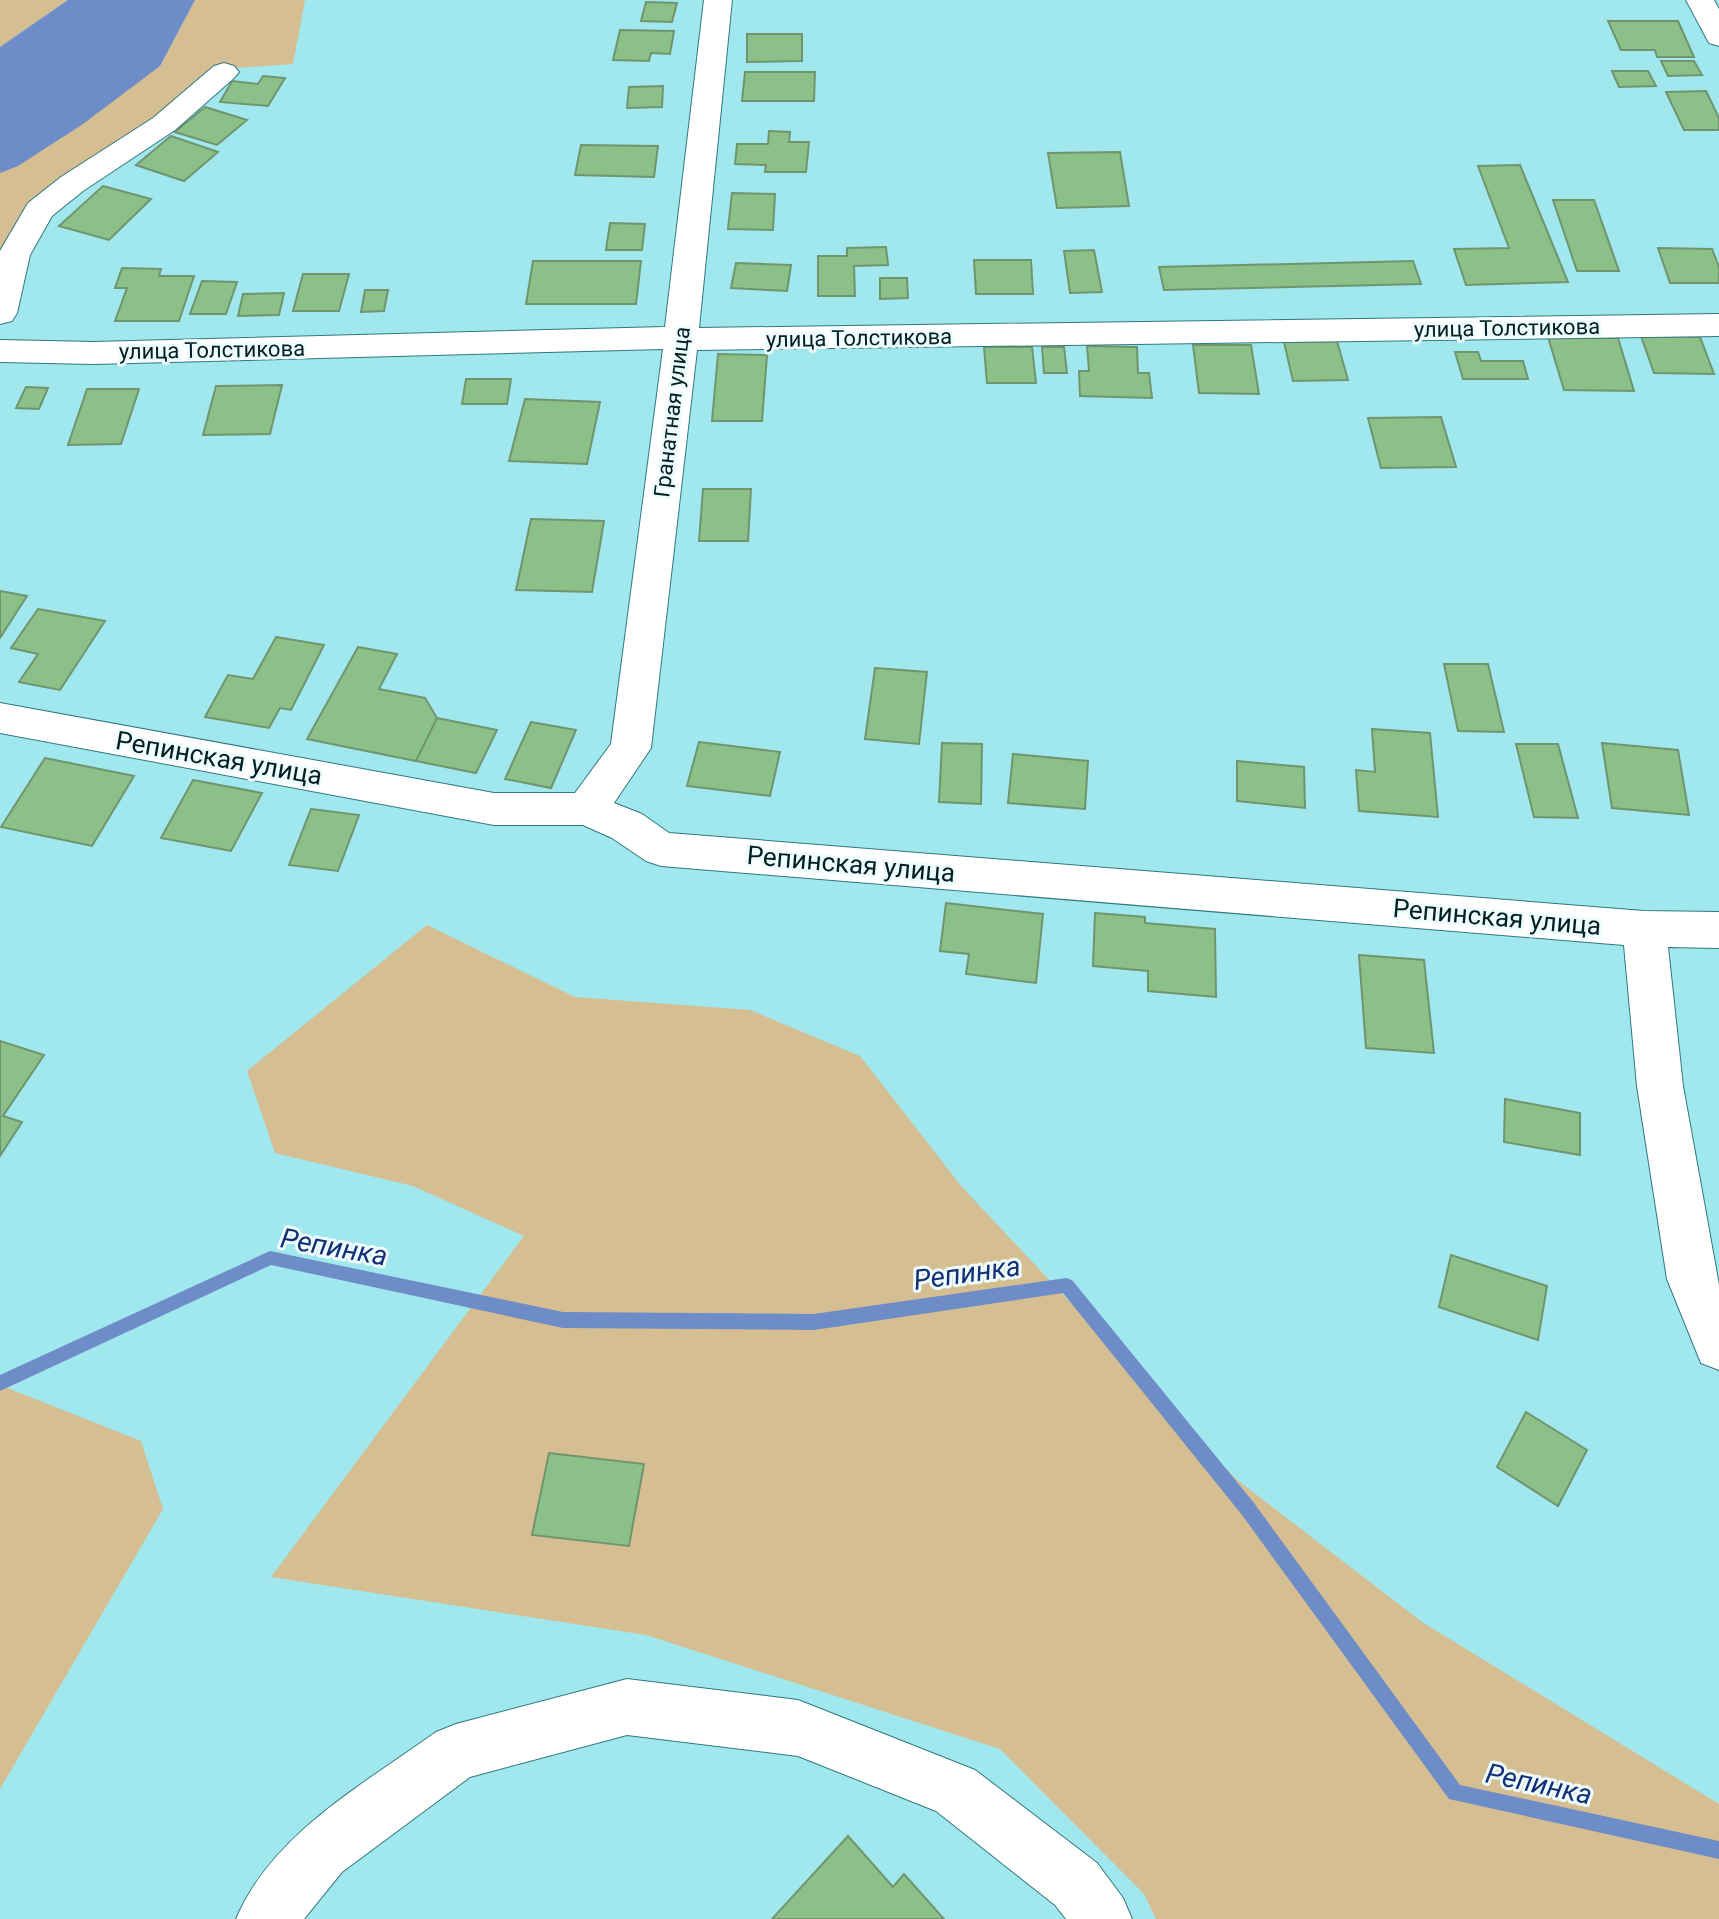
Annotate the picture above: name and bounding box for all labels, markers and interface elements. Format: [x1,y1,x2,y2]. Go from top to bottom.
street label: улица Толстикова [1414,314,1600,342]
street label: улица Толстикова [766,324,952,352]
street label: Гранатная улица [649,325,695,499]
street label: улица Толстикова [119,336,305,364]
street label: Репинская улица [114,725,324,791]
street label: Репинская улица [746,840,956,888]
street label: Репинская улица [1392,893,1602,941]
water label: Репинка [278,1221,390,1273]
water label: Репинка [911,1249,1023,1297]
water label: Репинка [1483,1757,1595,1811]

